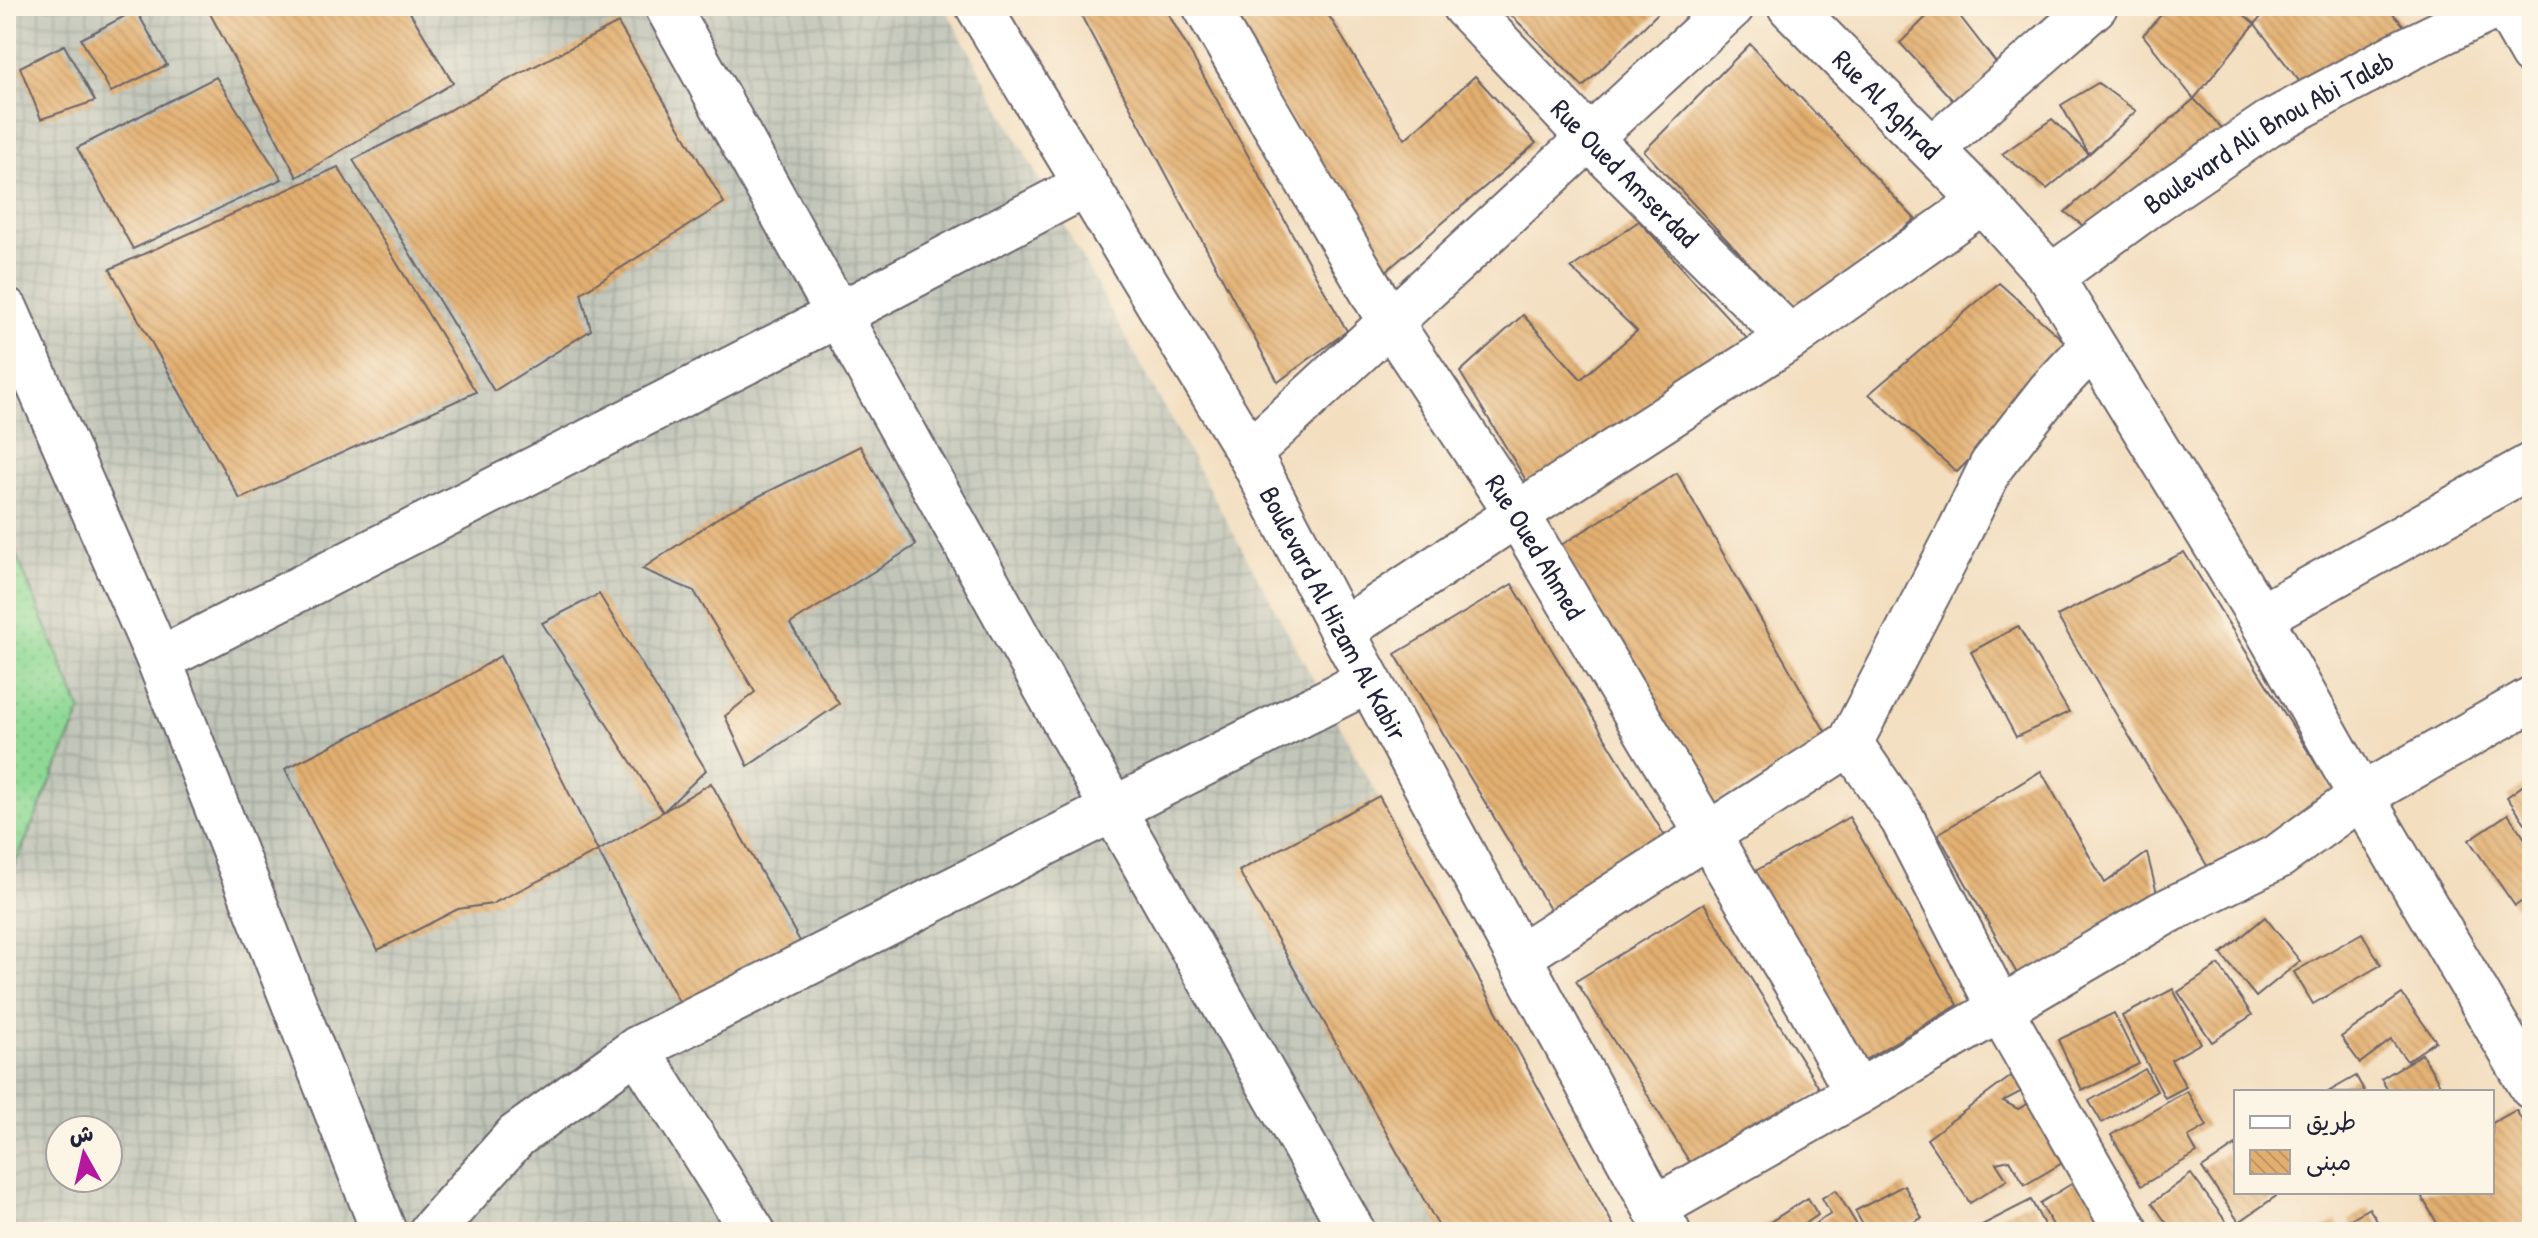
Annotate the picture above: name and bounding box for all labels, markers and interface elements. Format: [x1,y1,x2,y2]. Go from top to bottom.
street label: Rue Al Aghrad [1824,41,1950,167]
street label: Boulevard Ali Bnou Abi Taleb [2135,41,2401,222]
street label: Rue Oued Amserdad [1543,91,1707,256]
street label: Rue Oued Ahmed [1477,467,1594,626]
street label: Boulevard Al Hizam Al Kabir [1251,479,1417,747]
legend [2234,1090,2494,1194]
text: طريق [2306,1105,2356,1137]
north arrow [44,1114,124,1194]
text: ش [67,1118,95,1151]
text: مبنى [2306,1145,2351,1177]

